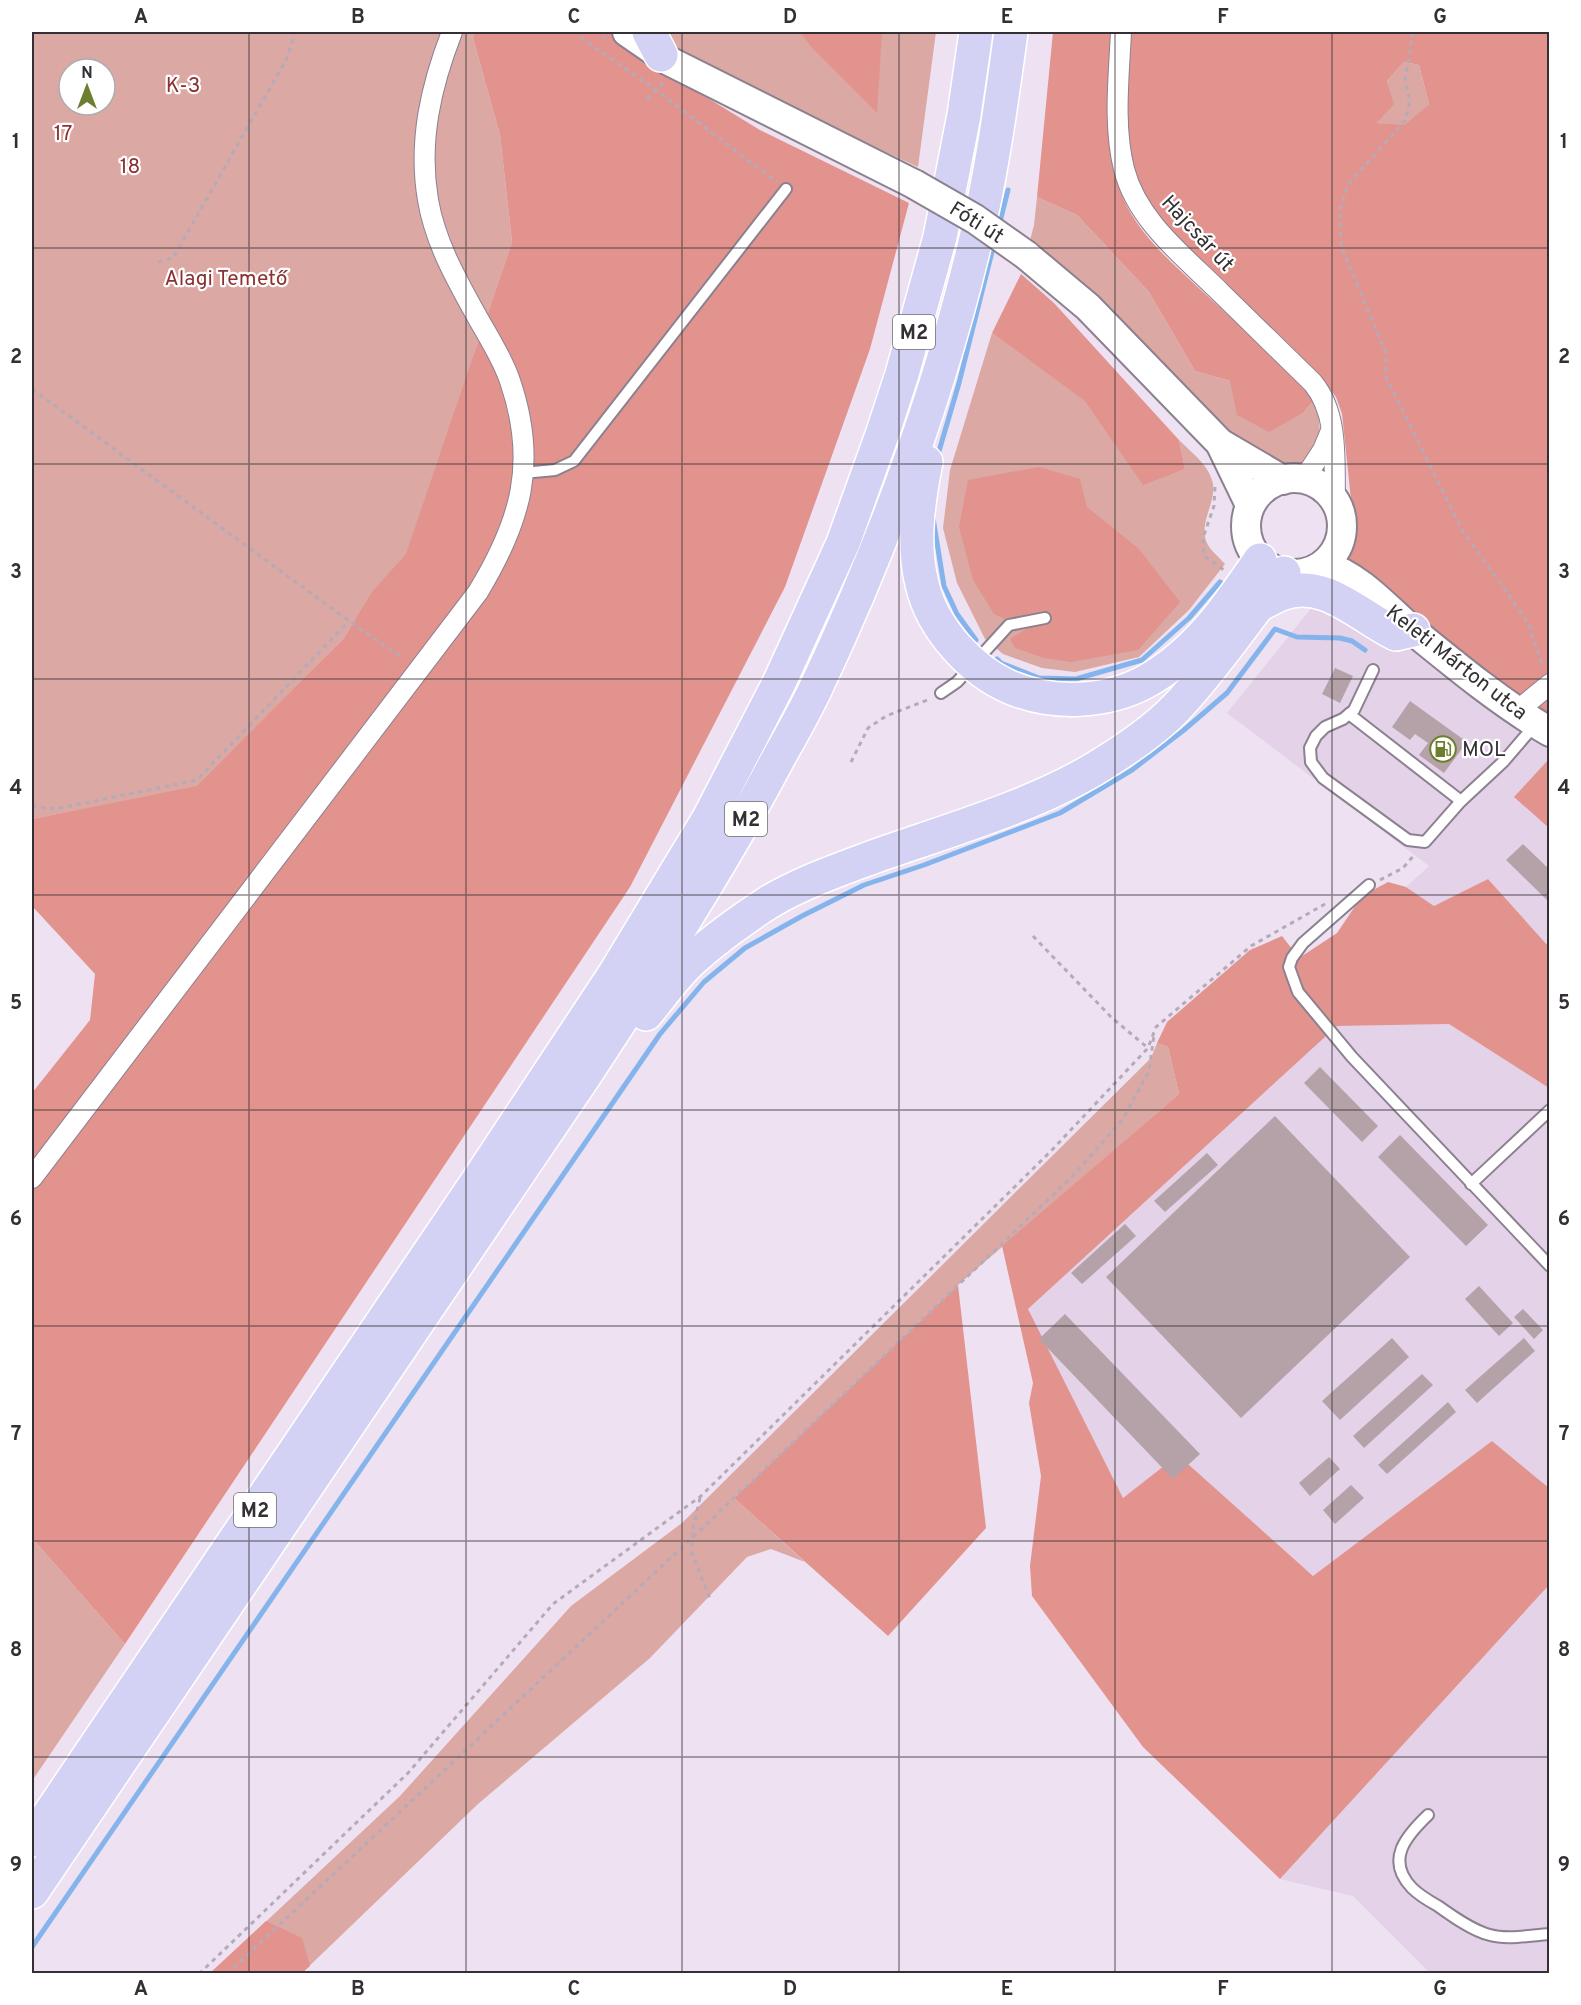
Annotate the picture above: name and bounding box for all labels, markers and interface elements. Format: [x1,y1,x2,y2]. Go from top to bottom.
text: A [134,5,148,31]
text: B [351,5,365,31]
text: C [568,5,580,31]
text: D [783,5,797,31]
text: E [1001,5,1013,31]
text: F [1217,5,1229,31]
text: G [1433,5,1447,31]
north arrow [57,57,117,117]
text: N [81,64,93,84]
park label: K-3 [166,73,200,100]
park label: 17 [54,121,72,148]
text: 1 [12,130,20,156]
text: 1 [1560,130,1568,156]
park label: 18 [120,154,140,181]
street label: Hajcsár út [1155,190,1239,278]
street label: Fóti út [944,196,1009,250]
park label: Alagi Temető [165,266,289,293]
road number: M2 [893,315,935,349]
text: 2 [10,345,22,371]
text: 2 [1558,345,1570,371]
text: 3 [10,560,22,586]
text: 3 [1558,560,1570,586]
street label: Keleti Márton utca [1380,599,1532,727]
fuel station icon: MOL [1428,734,1458,764]
place label: MOL [1462,737,1506,764]
text: 4 [10,776,22,802]
text: 4 [1558,776,1570,802]
road number: M2 [725,802,767,836]
text: 5 [10,991,22,1017]
text: 5 [1558,991,1570,1017]
text: 6 [10,1207,22,1233]
text: 6 [1558,1207,1570,1233]
text: 7 [11,1422,21,1448]
text: 7 [1559,1422,1569,1448]
road number: M2 [234,1493,276,1527]
text: 8 [10,1638,22,1664]
text: 8 [1558,1638,1570,1664]
text: 9 [10,1853,22,1879]
text: 9 [1558,1853,1570,1879]
text: A [134,1977,148,2003]
text: B [351,1977,365,2003]
text: C [568,1977,580,2003]
text: D [783,1977,797,2003]
text: E [1001,1977,1013,2003]
text: F [1217,1977,1229,2003]
text: G [1433,1977,1447,2003]

